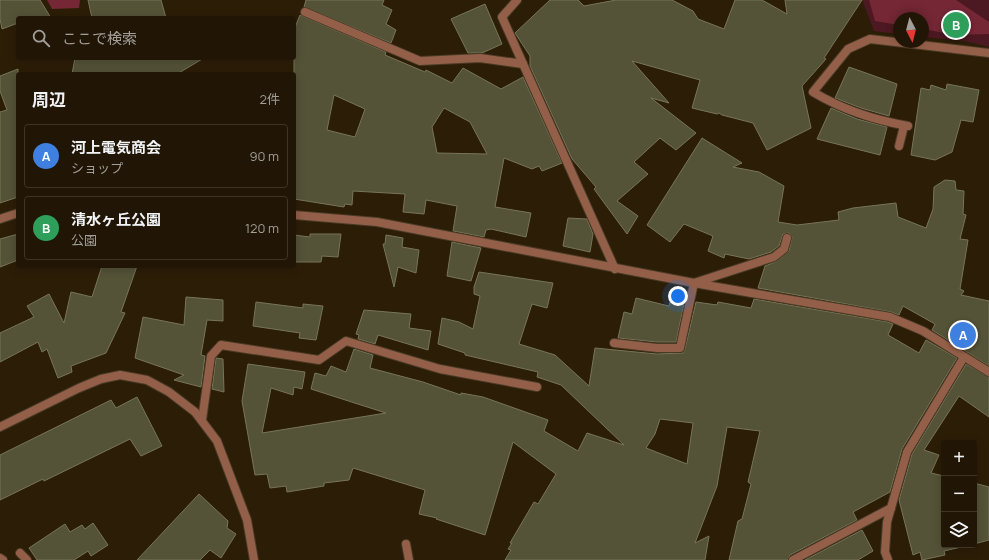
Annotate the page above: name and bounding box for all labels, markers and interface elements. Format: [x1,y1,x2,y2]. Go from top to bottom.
pin: B [943,10,969,40]
north arrow [893,12,929,48]
search box [16,16,296,60]
icon: search [30,27,52,49]
text: ここで検索 [62,28,137,49]
text: 周辺 [32,88,66,111]
text: 2件 [260,90,280,108]
text: 河上電気商会 [71,137,161,158]
text: A [42,147,50,165]
text: 90 m [249,147,279,165]
text: ショップ [71,159,123,177]
text: 清水ヶ丘公園 [71,209,161,230]
text: B [42,219,50,237]
text: 120 m [245,219,279,237]
text: 公園 [71,231,97,249]
your location [668,286,688,306]
pin: A [950,320,976,350]
map controls [941,440,977,548]
button: + [941,440,977,476]
button: − [941,476,977,512]
button: layers [941,512,977,548]

